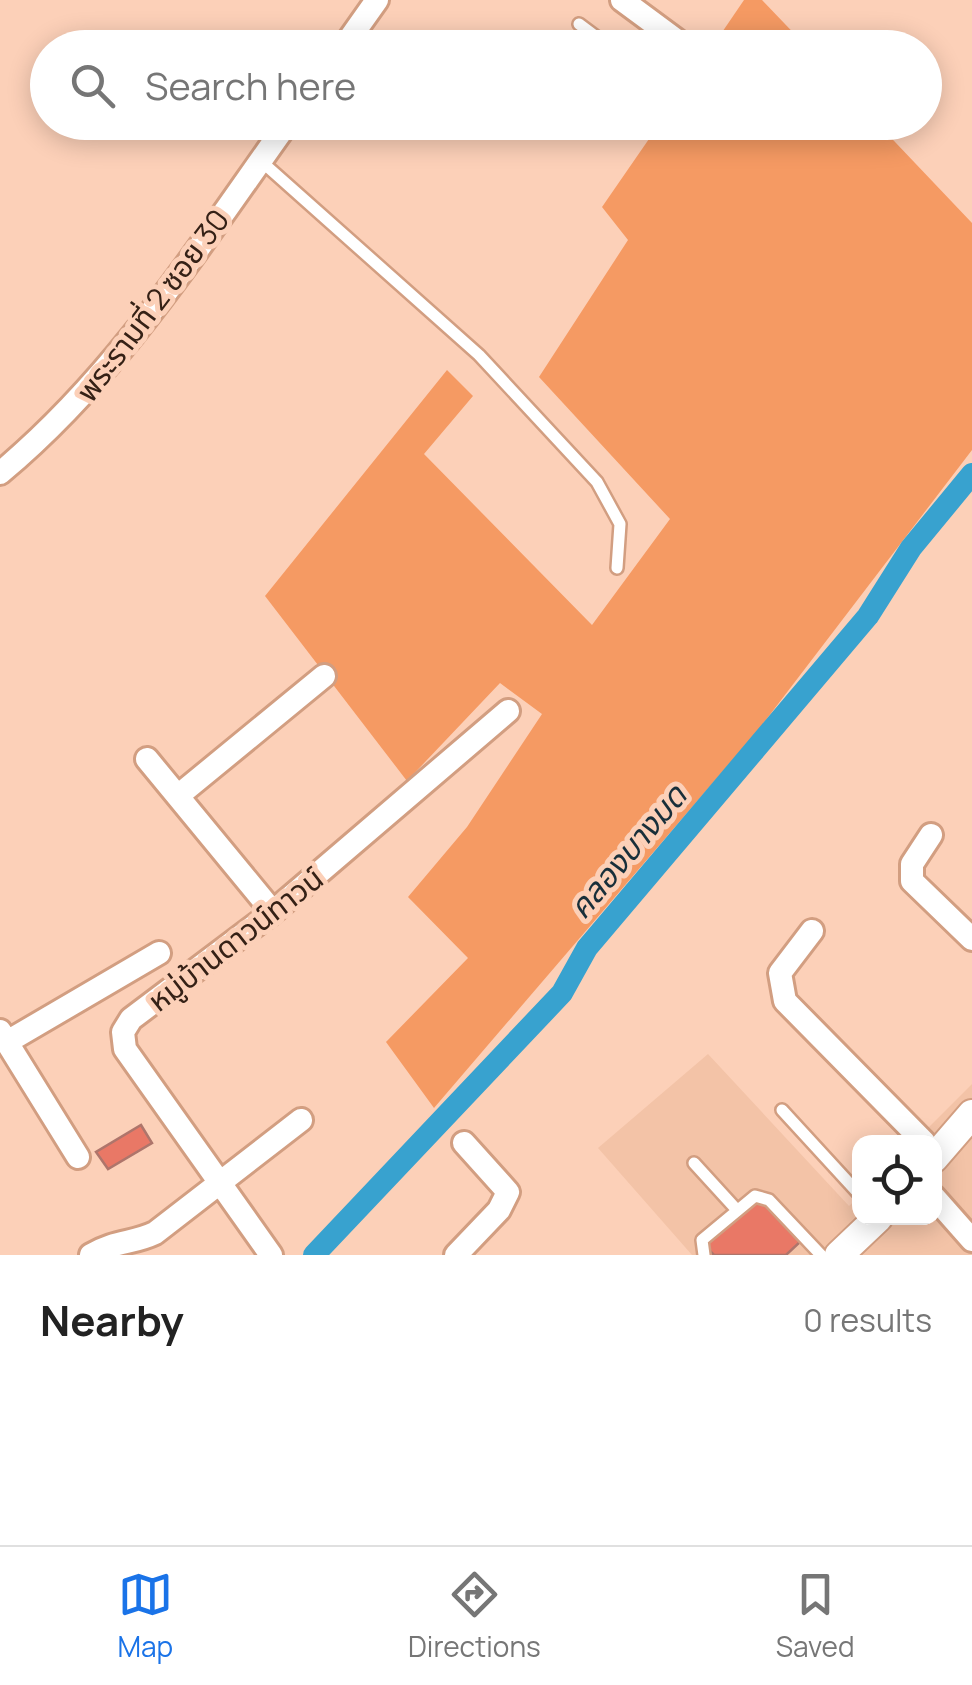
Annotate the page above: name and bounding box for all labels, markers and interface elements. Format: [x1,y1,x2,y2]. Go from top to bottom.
search box [30,30,942,140]
icon: search [65,58,120,113]
text: Search here [145,59,356,111]
street label: พระรามที่ 2 ซอย 30 [66,200,238,410]
water label: คลองบางมด [558,774,697,927]
street label: หมู่บ้านดาวน์ทาวน์ [139,858,331,1020]
map controls [852,1135,942,1225]
button: locate [852,1135,942,1225]
text: Nearby [40,1291,184,1349]
text: 0 results [803,1298,932,1342]
tab: Map [117,1567,173,1665]
tab: Directions [408,1567,541,1665]
tab: Saved [776,1567,855,1665]

